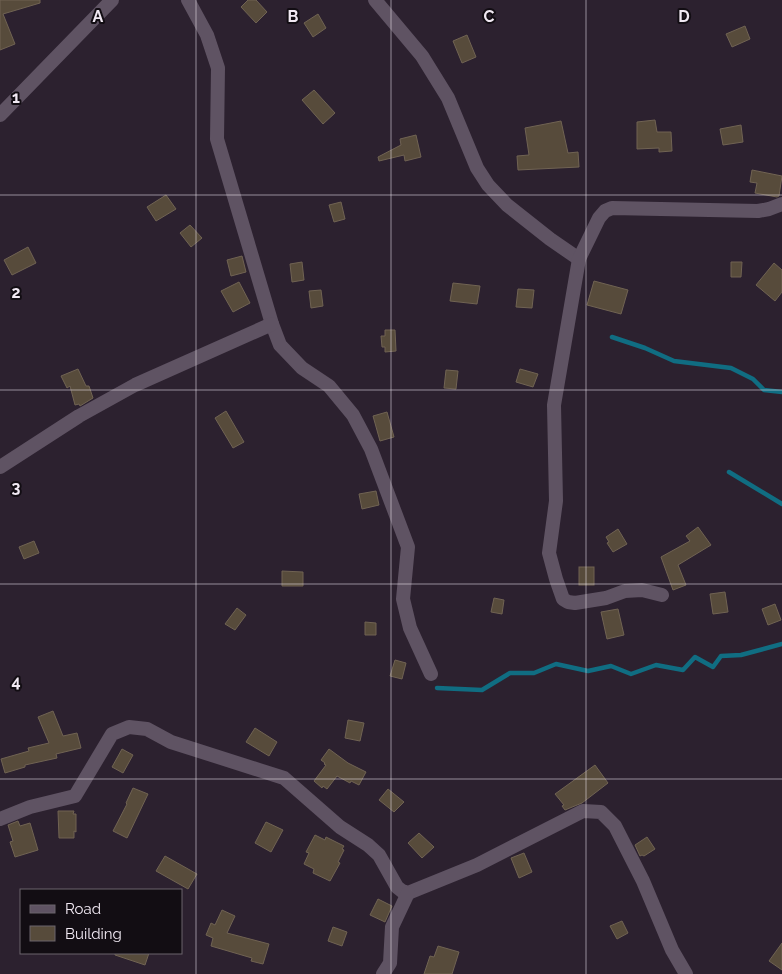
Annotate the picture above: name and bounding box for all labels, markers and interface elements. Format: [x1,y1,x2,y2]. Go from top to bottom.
text: A [93,7,104,26]
text: B [288,7,299,26]
text: C [484,7,495,26]
text: D [678,7,690,26]
text: 1 [12,88,20,107]
text: 2 [11,283,21,302]
text: 3 [12,478,21,497]
text: 4 [11,672,21,691]
legend [20,889,182,954]
text: Road [65,900,101,918]
text: Building [65,925,122,943]

